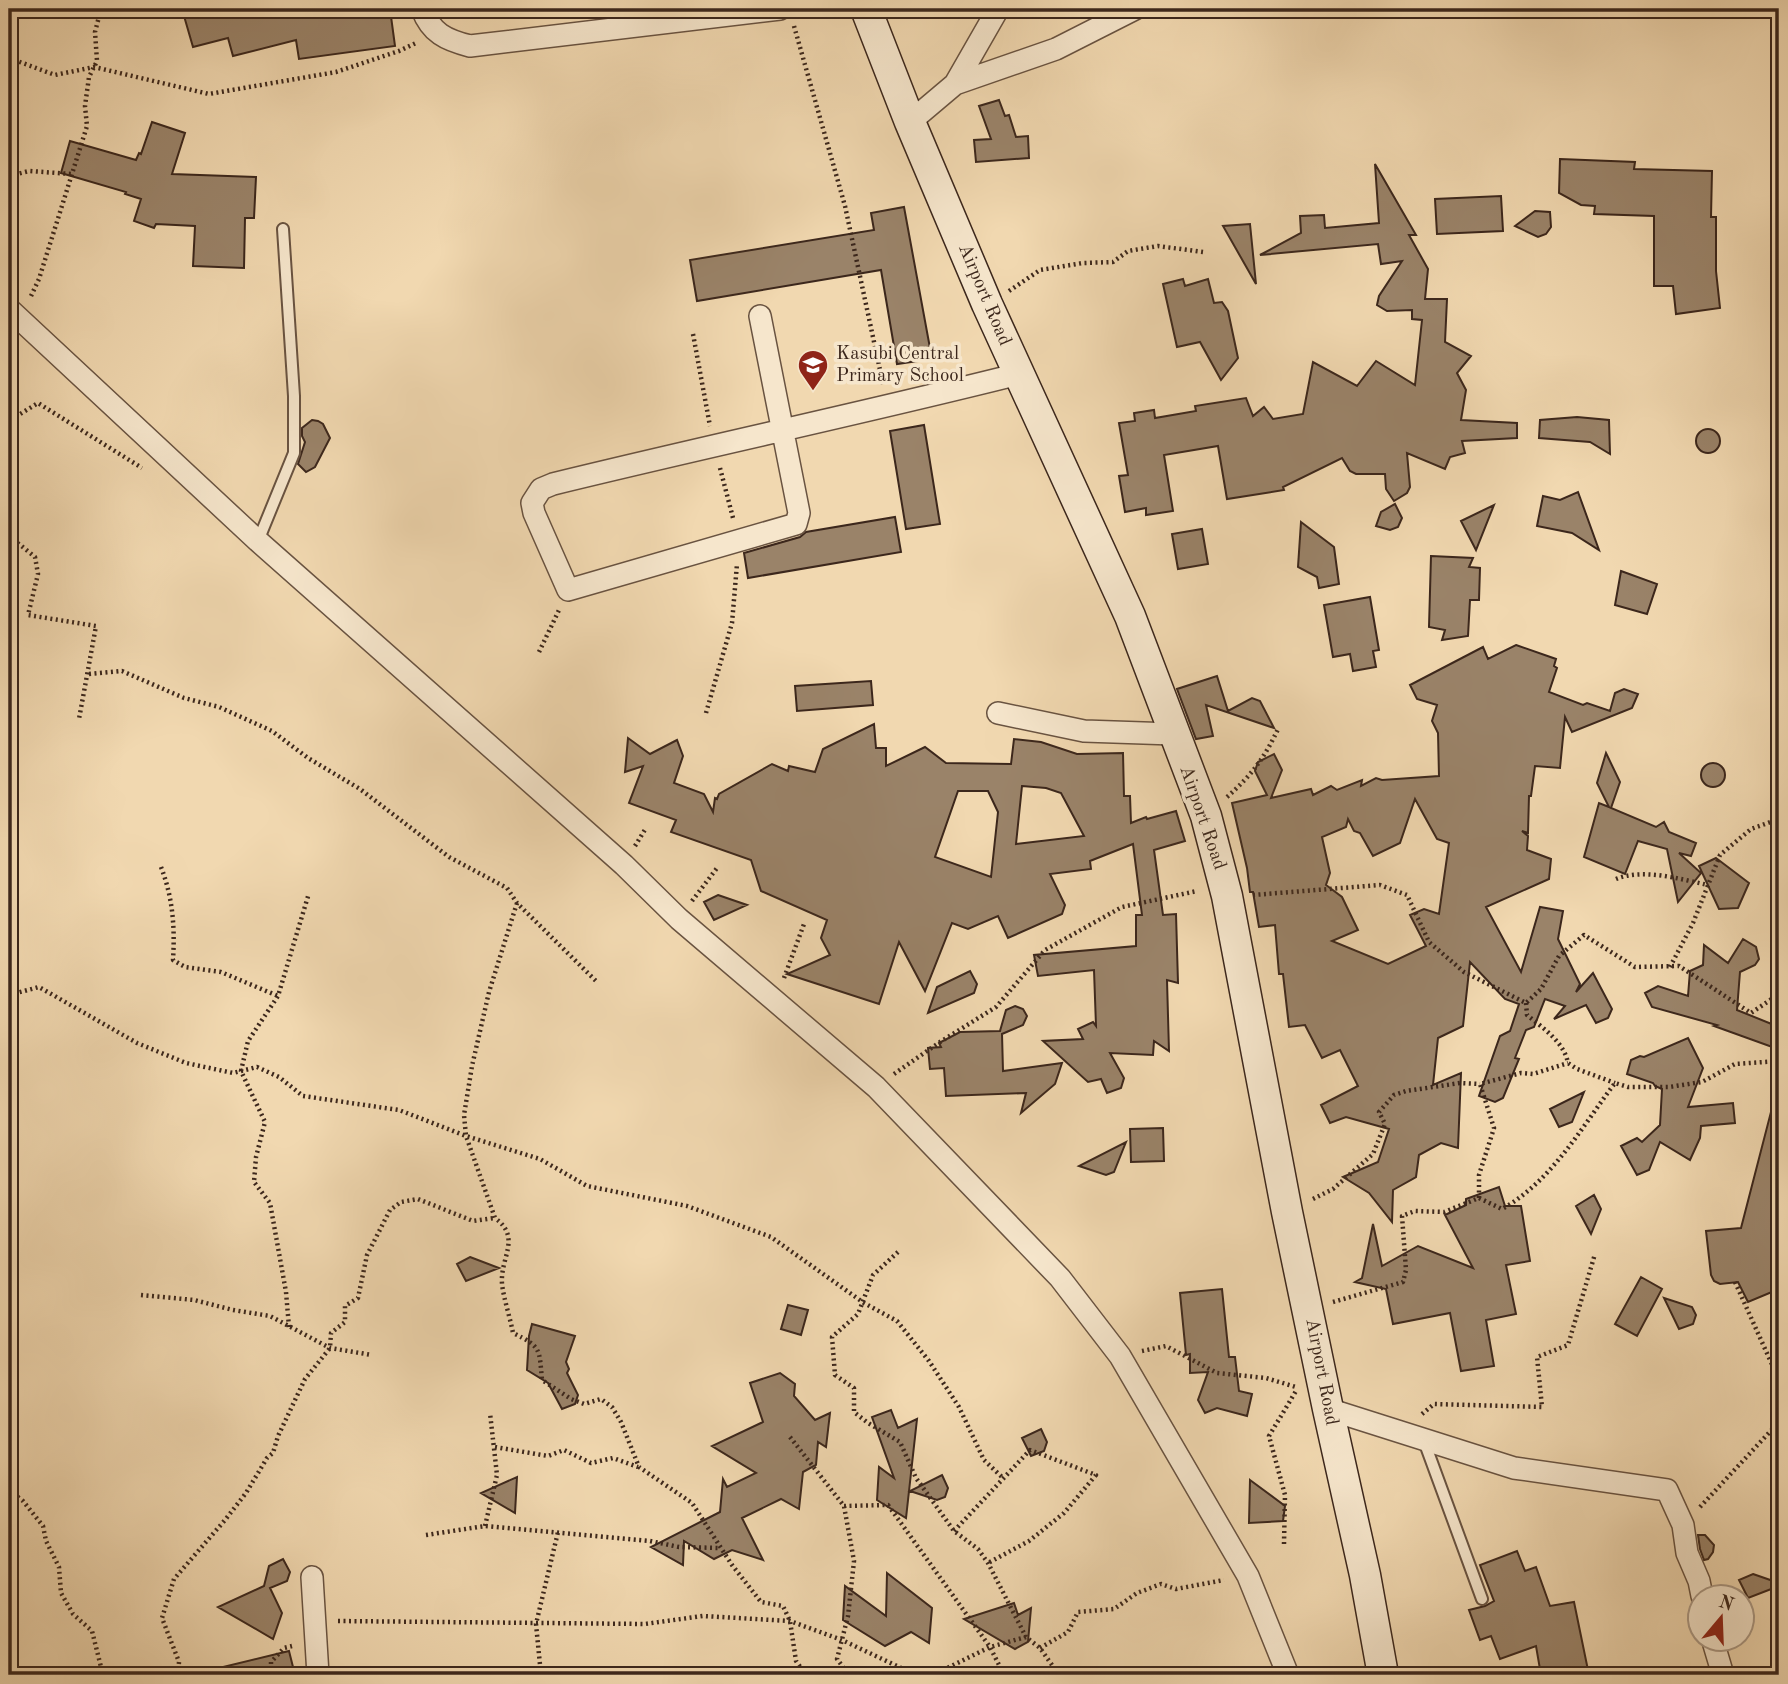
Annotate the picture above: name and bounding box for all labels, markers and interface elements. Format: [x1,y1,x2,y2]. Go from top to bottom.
street label: Airport Road [954,241,1014,349]
place label: Kasubi Central Primary School [836,345,964,386]
school or university icon: Kasubi Central Primary School [796,348,830,392]
street label: Airport Road [1175,763,1229,873]
street label: Airport Road [1301,1317,1341,1427]
north arrow [1686,1582,1756,1652]
text: N [1716,1593,1736,1616]

